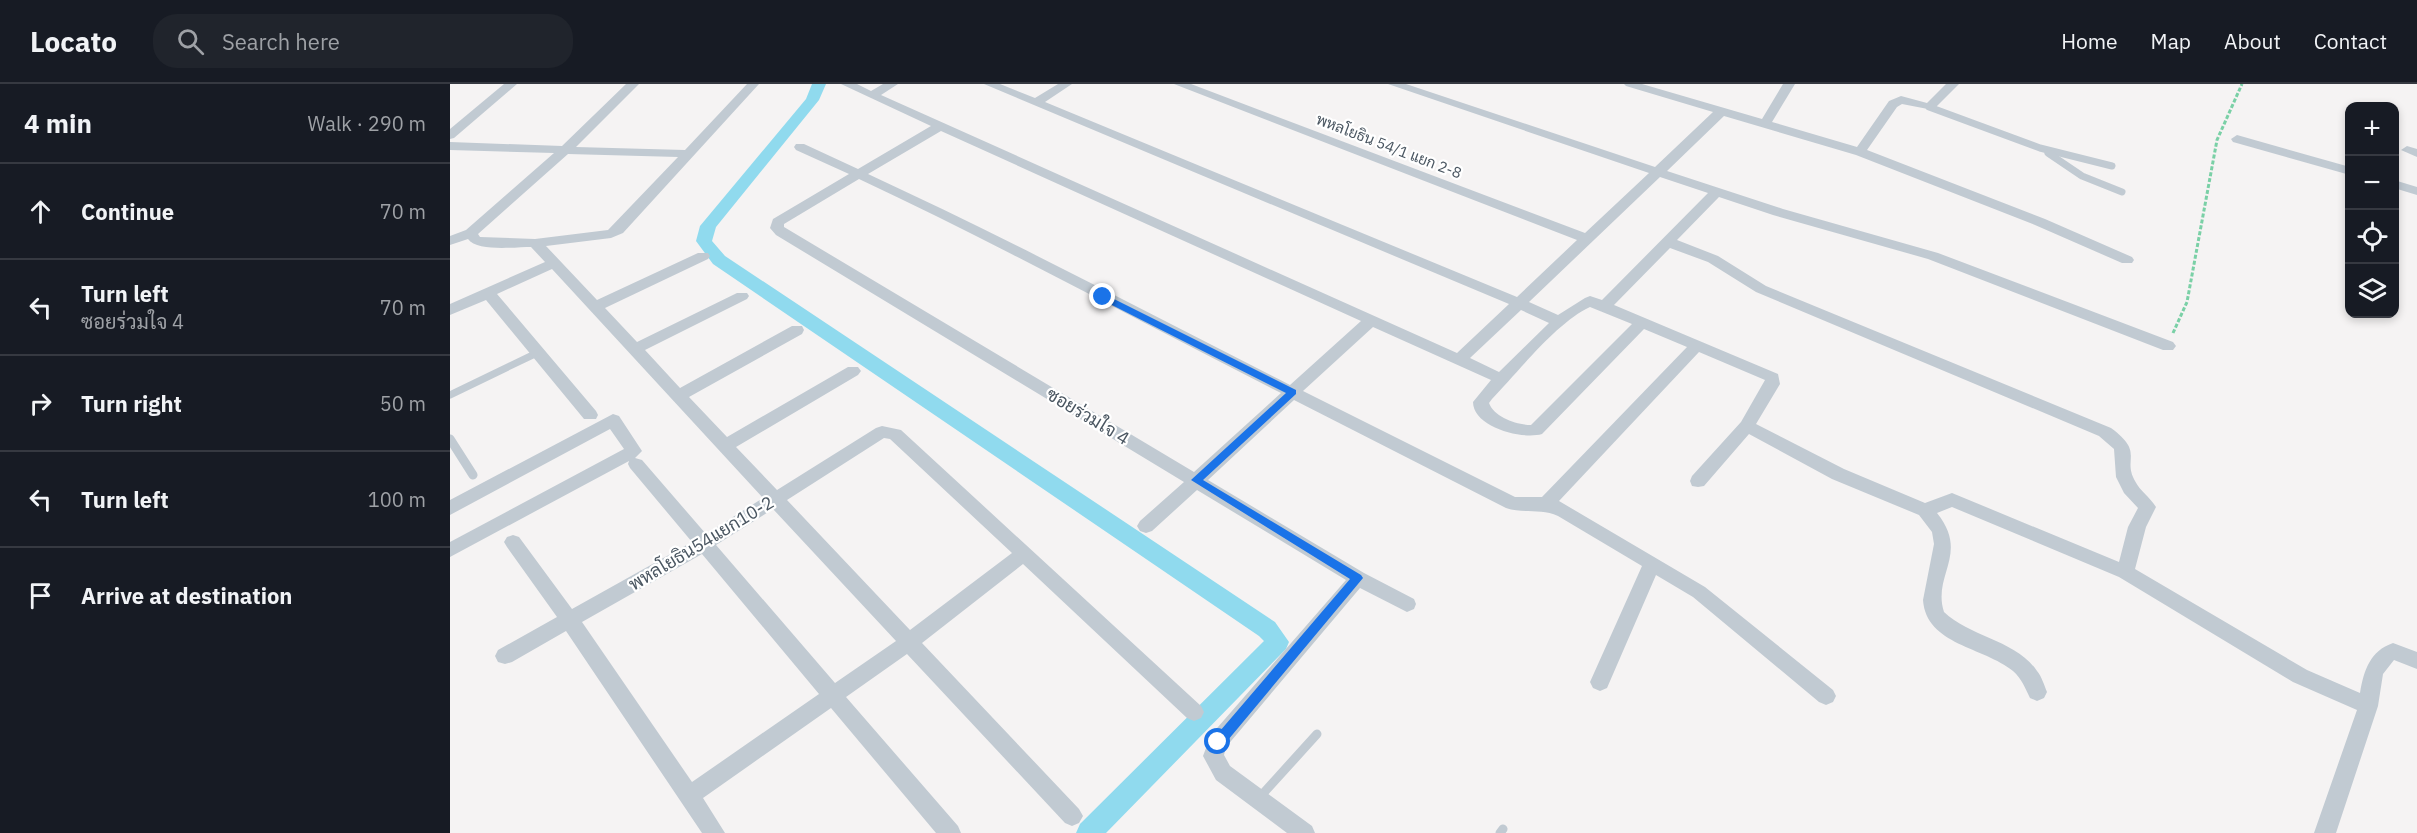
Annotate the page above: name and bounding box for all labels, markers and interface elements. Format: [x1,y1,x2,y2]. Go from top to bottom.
search box [153,14,573,68]
text: Locato [30,23,117,60]
icon: search [174,25,207,58]
text: Search here [222,27,340,56]
text: Home [2061,27,2118,55]
text: Map [2151,27,2191,55]
text: About [2224,27,2281,55]
text: Contact [2314,27,2387,55]
map controls [2345,102,2399,318]
button: + [2345,102,2399,156]
text: 4 min [24,106,92,140]
street label: พหลโยธิน 54/1 แยก 2-8 [1314,109,1464,183]
text: Walk · 290 m [308,110,426,137]
button: − [2345,156,2399,210]
icon: ahead [24,195,57,228]
text: Continue [81,197,174,226]
text: 70 m [380,198,426,225]
button: locate [2345,210,2399,264]
button: layers [2345,264,2399,318]
text: Turn left [81,279,169,308]
route end [1089,283,1115,309]
icon: left [24,291,57,324]
text: 70 m [380,294,426,321]
text: ซอยร่วมใจ 4 [81,308,184,335]
street label: ซอยร่วมใจ 4 [1042,381,1134,450]
icon: right [24,387,57,420]
text: Turn right [81,389,182,418]
text: 50 m [380,390,426,417]
icon: left [24,483,57,516]
text: Turn left [81,485,169,514]
text: 100 m [368,486,426,513]
street label: พหลโยธิน54แยก10-2 [624,490,778,595]
icon: arrive [24,579,57,612]
text: Arrive at destination [81,581,292,610]
route start [1204,728,1230,754]

